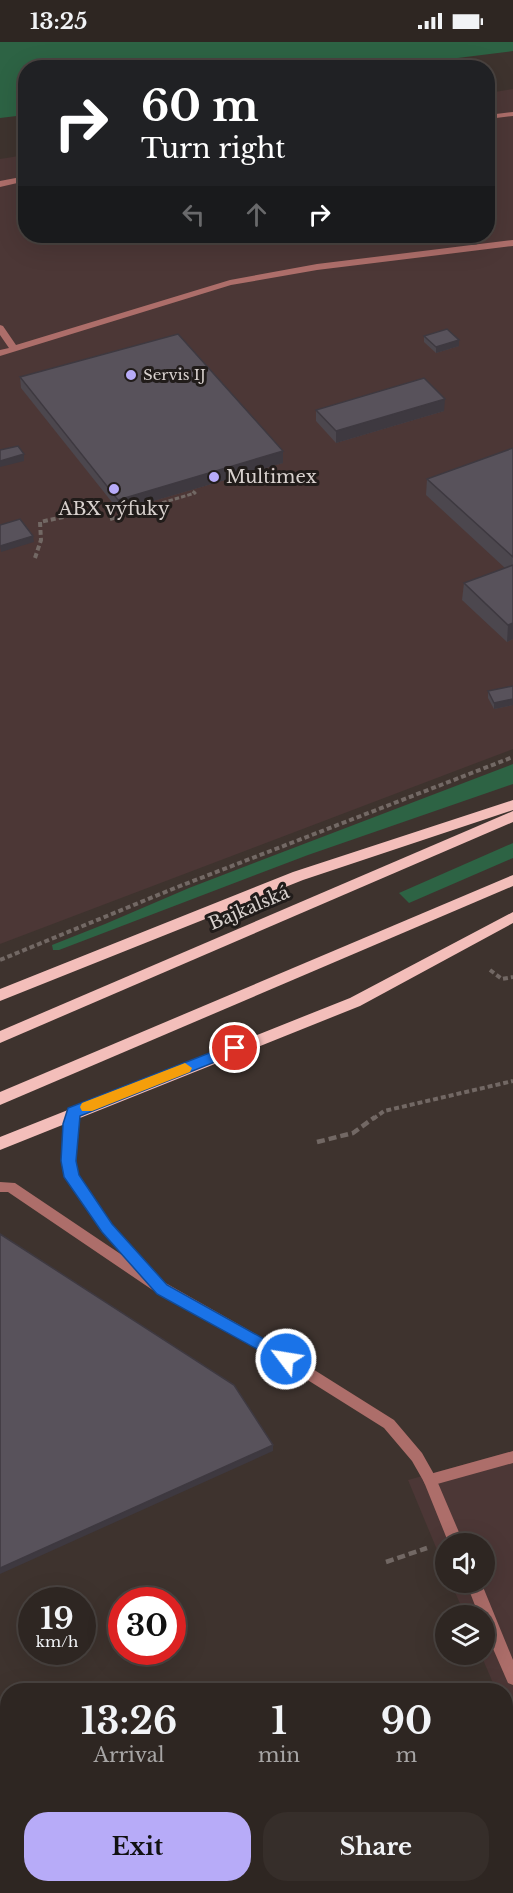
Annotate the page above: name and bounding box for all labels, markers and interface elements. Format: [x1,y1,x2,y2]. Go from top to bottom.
text: 13:25 [30,8,87,35]
text: 60 m [141,80,259,132]
icon: right [42,84,120,162]
text: Turn right [141,132,285,165]
icon: left [177,198,210,231]
icon: ahead [240,198,273,231]
icon: right [303,198,336,231]
place label: Servis IJ [143,365,206,384]
marker: Servis IJ [124,368,138,382]
place label: Multimex [226,466,317,488]
marker: Multimex [207,470,221,484]
marker: ABX výfuky [107,482,121,496]
place label: ABX výfuky [58,498,170,520]
street label: Bajkalská [205,881,293,935]
pin [209,1022,260,1073]
icon: arrive [218,1031,251,1064]
position arrow [254,1327,318,1391]
map controls [435,1533,495,1665]
button: sound [435,1533,495,1593]
speed limit sign: 30 [108,1587,186,1665]
text: 19 [40,1600,74,1637]
button: layers [435,1605,495,1665]
text: km/h [36,1632,78,1651]
text: 13:26 [81,1699,177,1744]
text: 1 [271,1699,287,1744]
text: 90 [381,1699,432,1744]
text: Arrival [94,1743,164,1767]
text: min [258,1743,300,1767]
text: m [396,1743,417,1767]
button: Exit [24,1812,251,1881]
button: Share [263,1812,489,1881]

